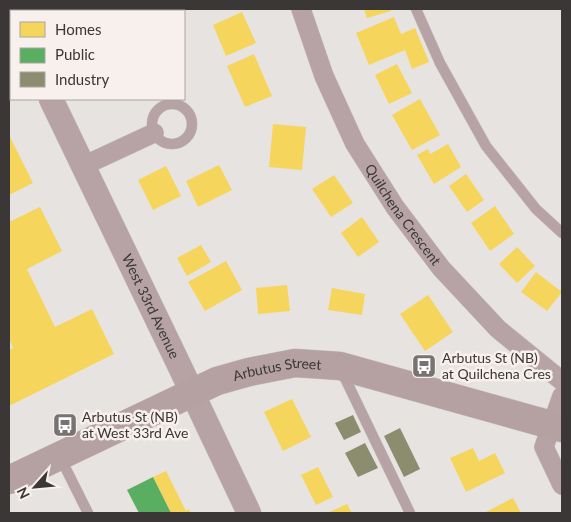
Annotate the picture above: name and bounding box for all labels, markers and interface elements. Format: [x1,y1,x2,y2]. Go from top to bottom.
legend [10,10,185,100]
text: Homes [55,20,101,38]
text: Public [55,45,95,63]
text: Industry [55,70,110,88]
street label: Quilchena Crescent [362,161,445,268]
street label: West 33rd Avenue [119,251,184,361]
place label: Arbutus St (NB) at Quilchena Cres [442,349,551,382]
bus stop icon: Arbutus St (NB) at Quilchena Cres [411,353,437,379]
street label: Arbutus Street [231,354,322,384]
place label: Arbutus St (NB) at West 33rd Ave [82,408,188,441]
bus stop icon: Arbutus St (NB) at West 33rd Ave [52,412,78,438]
north arrow [10,462,60,512]
text: N [13,484,33,502]

